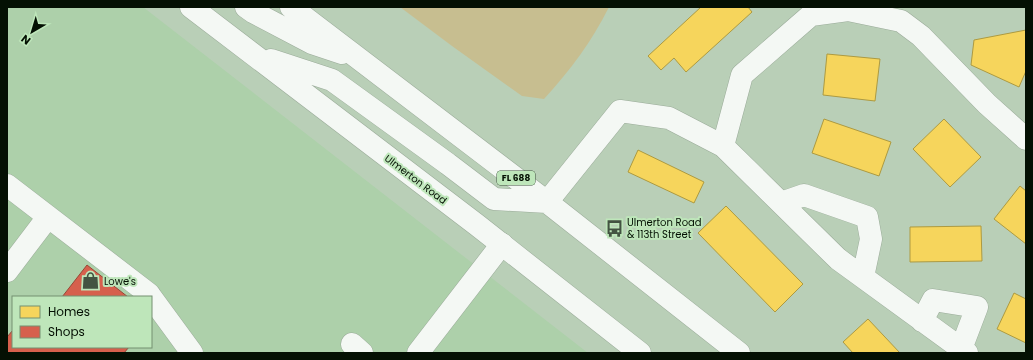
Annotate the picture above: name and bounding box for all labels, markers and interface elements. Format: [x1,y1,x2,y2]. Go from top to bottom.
north arrow [12,12,52,52]
text: N [18,31,34,49]
street label: Ulmerton Road [381,151,450,208]
road number: FL 688 [497,171,535,185]
place label: Ulmerton Road & 113th Street [627,215,702,242]
bus stop icon: Ulmerton Road & 113th Street [604,218,624,238]
shop icon: Lowe's [81,271,101,291]
place label: Lowe's [104,274,136,289]
legend [12,296,152,348]
text: Homes [48,303,90,320]
text: Shops [48,323,85,340]

